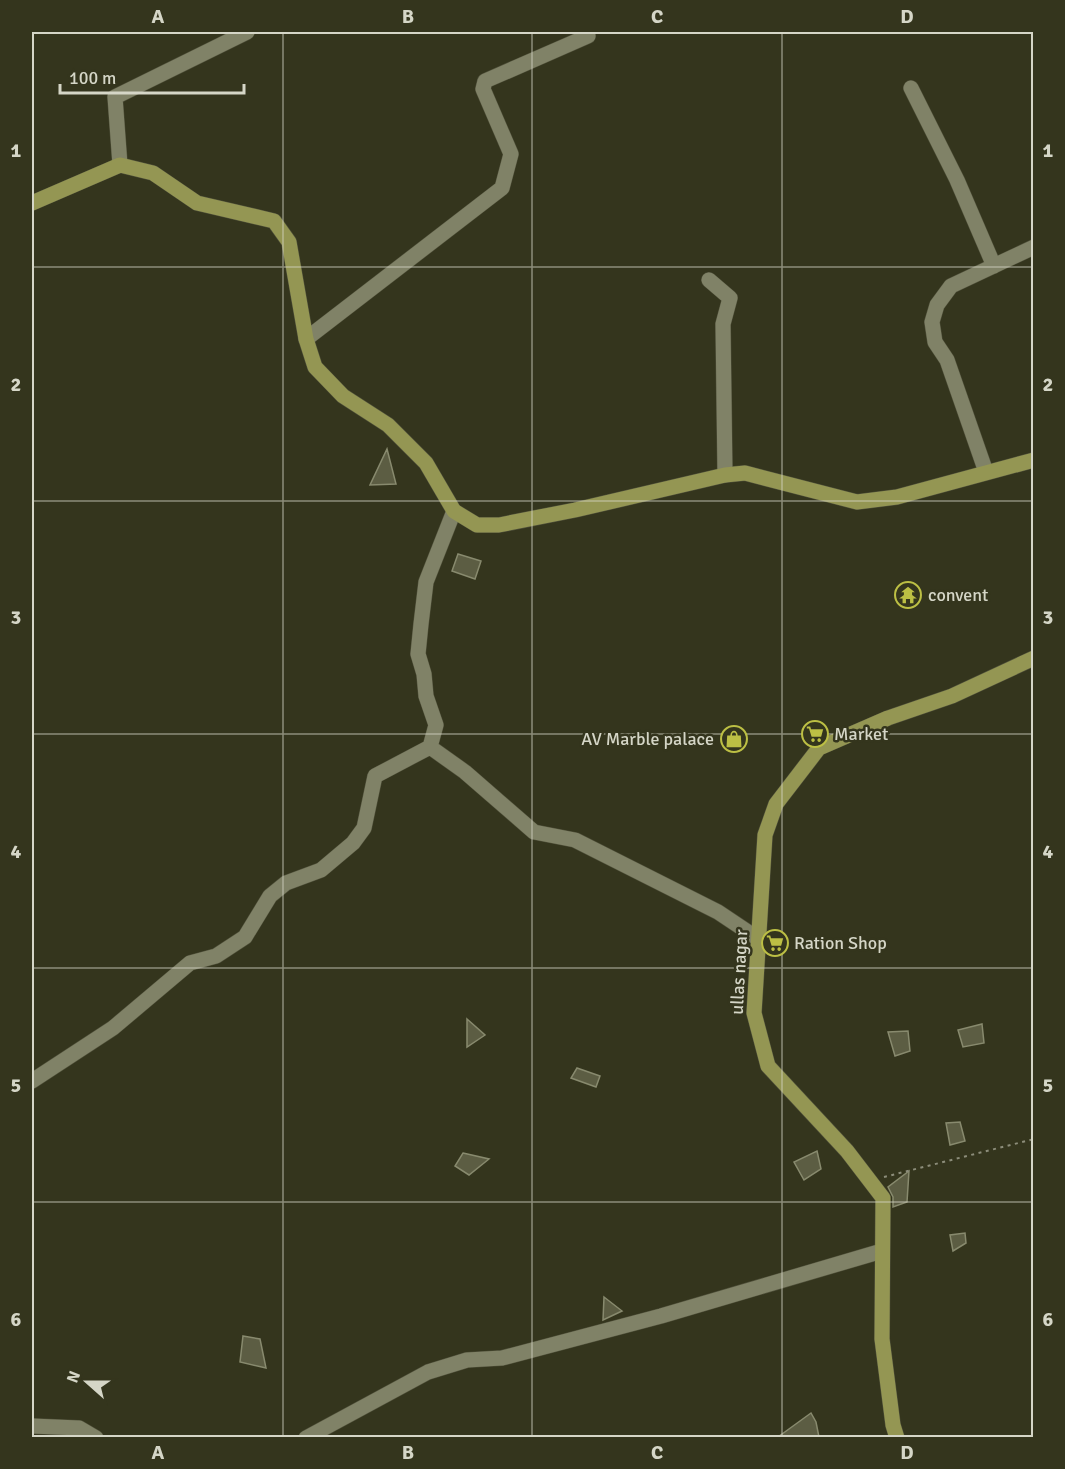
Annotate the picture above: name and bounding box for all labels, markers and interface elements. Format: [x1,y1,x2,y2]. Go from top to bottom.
text: A [152,4,165,29]
text: B [402,4,414,29]
text: C [651,4,663,29]
text: D [900,4,914,29]
scale bar [60,57,244,95]
text: 100 m [69,67,116,89]
text: 1 [11,138,22,163]
text: 1 [1043,138,1054,163]
text: 2 [11,372,21,397]
text: 2 [1043,372,1053,397]
temple icon: convent [893,580,923,610]
place label: convent [928,584,988,606]
text: 3 [11,605,21,630]
text: 3 [1043,605,1053,630]
supermarket icon: Market [800,719,830,749]
place label: Market [834,723,888,745]
shop icon: AV Marble palace [719,724,749,754]
place label: AV Marble palace [581,728,714,750]
text: 4 [11,839,22,864]
text: 4 [1043,839,1054,864]
street label: ullas nagar [726,928,752,1015]
supermarket icon: Ration Shop [760,928,790,958]
place label: Ration Shop [794,932,887,954]
text: 5 [11,1073,21,1098]
text: 5 [1043,1073,1053,1098]
text: 6 [11,1307,22,1332]
text: 6 [1043,1307,1054,1332]
north arrow [57,1352,117,1412]
text: N [63,1368,85,1386]
text: A [152,1440,165,1465]
text: B [402,1440,414,1465]
text: C [651,1440,663,1465]
text: D [900,1440,914,1465]

